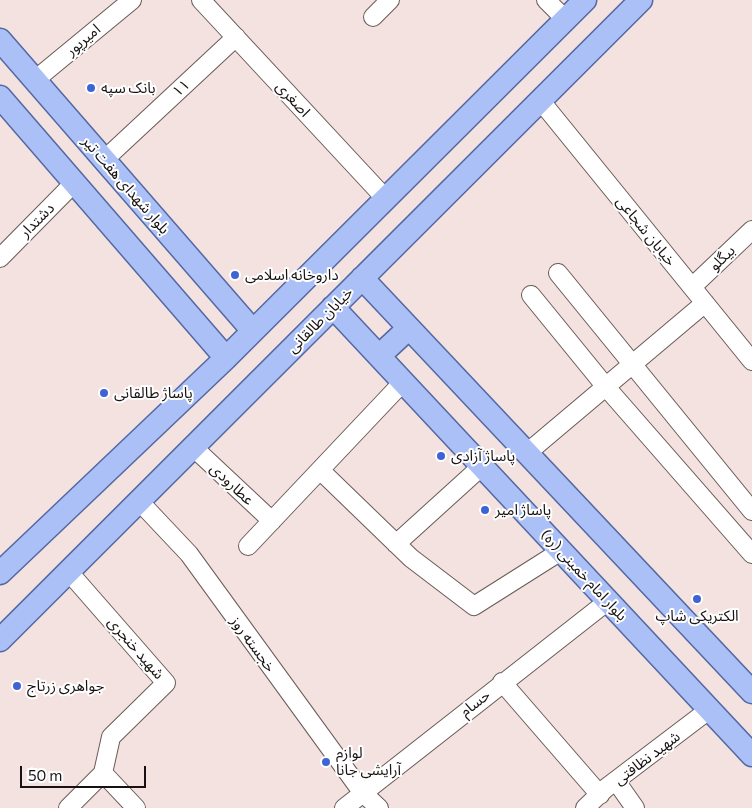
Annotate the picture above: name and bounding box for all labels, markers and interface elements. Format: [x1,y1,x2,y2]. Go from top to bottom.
street label: امیرپور [62,20,104,60]
street label: ۱۱ [169,76,193,100]
street label: اصغری [272,77,314,121]
place label: بانک سپه [101,79,156,97]
marker: بانک سپه [85,82,97,94]
street label: بلوار شهدای هفت تیر [79,132,173,238]
street label: خیابان شجاعی [612,192,680,270]
street label: دشتدار [16,199,58,241]
street label: بیگلو [705,242,739,274]
place label: داروخانه اسلامی [245,266,339,284]
marker: داروخانه اسلامی [229,269,241,281]
street label: خیابان طالقانی [283,283,357,357]
place label: پاساژ طالقانی [114,384,193,402]
marker: پاساژ طالقانی [98,387,110,399]
place label: پاساژ آزادی [451,447,515,465]
marker: پاساژ آزادی [435,450,447,462]
street label: عطارودی [206,459,258,509]
place label: پاساژ امیر [495,501,551,519]
marker: پاساژ امیر [479,504,491,516]
street label: بلوار امام خمینی (ره) [537,526,631,624]
marker: الکتریکی شاپ [691,593,703,605]
place label: الکتریکی شاپ [655,607,739,625]
street label: شهید خنجری [104,613,168,683]
street label: خجسته روز [227,613,279,675]
place label: جواهری زرتاج [27,677,104,695]
marker: جواهری زرتاج [11,680,23,692]
street label: حسام [456,686,494,720]
street label: شهید نظافتی [610,727,684,789]
place label: لوازم آرایشی جانا [336,744,401,779]
scale bar [22,756,149,788]
marker: لوازم آرایشی جانا [320,756,332,768]
text: 50 m [28,766,62,784]

